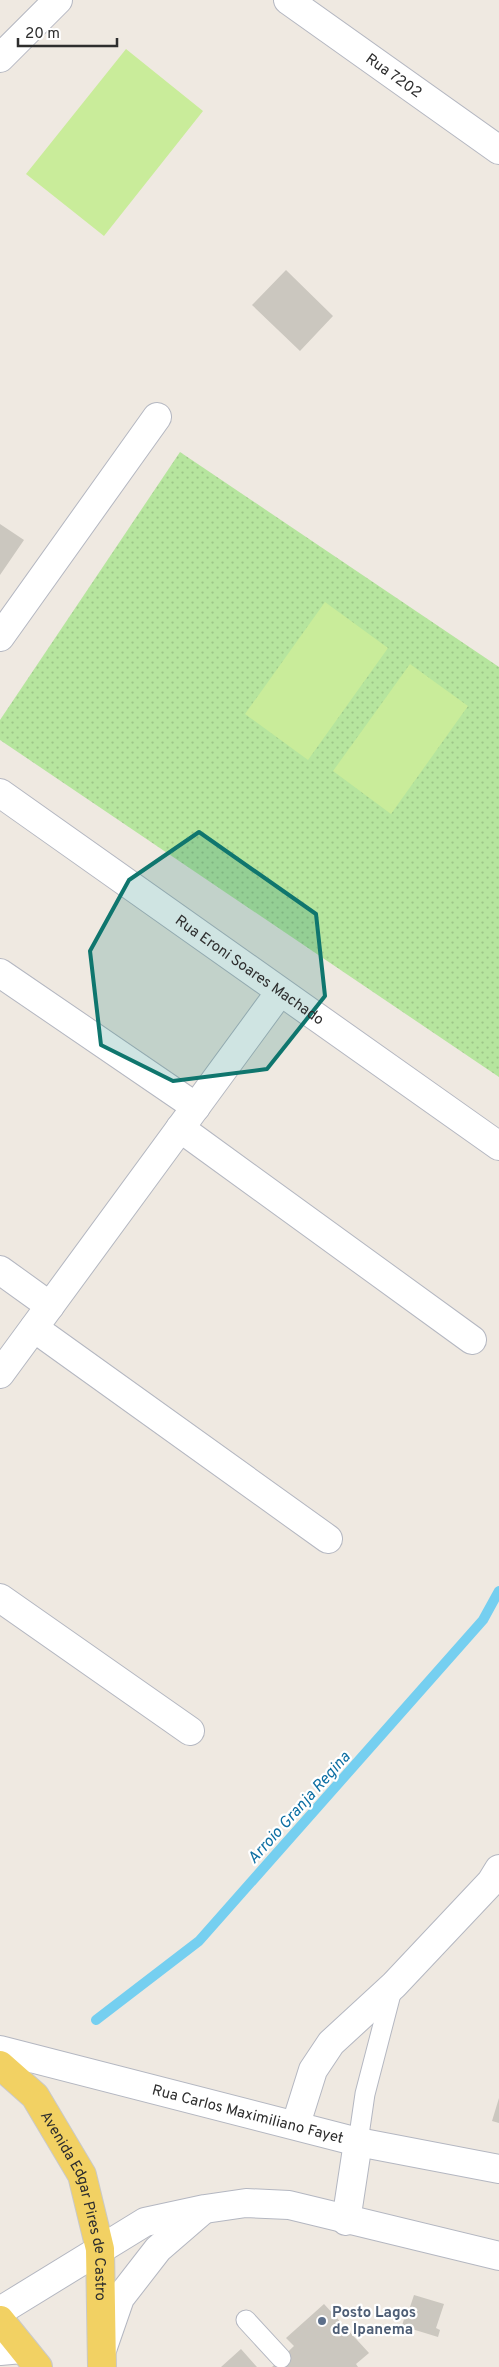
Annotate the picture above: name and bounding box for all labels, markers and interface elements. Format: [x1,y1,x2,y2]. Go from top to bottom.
scale bar [18,15,116,47]
text: 20 m [25,25,60,44]
street label: Rua 7202 [361,50,425,103]
street label: Rua Eroni Soares Machado [171,912,327,1030]
water label: Arroio Granja Regina [244,1748,356,1869]
street label: Rua Carlos Maximiliano Fayet [150,2081,345,2149]
street label: Avenida Edgar Pires de Castro [35,2108,109,2301]
place label: Posto Lagos de Ipanema [332,2304,416,2340]
marker: Posto Lagos de Ipanema [316,2315,328,2327]

